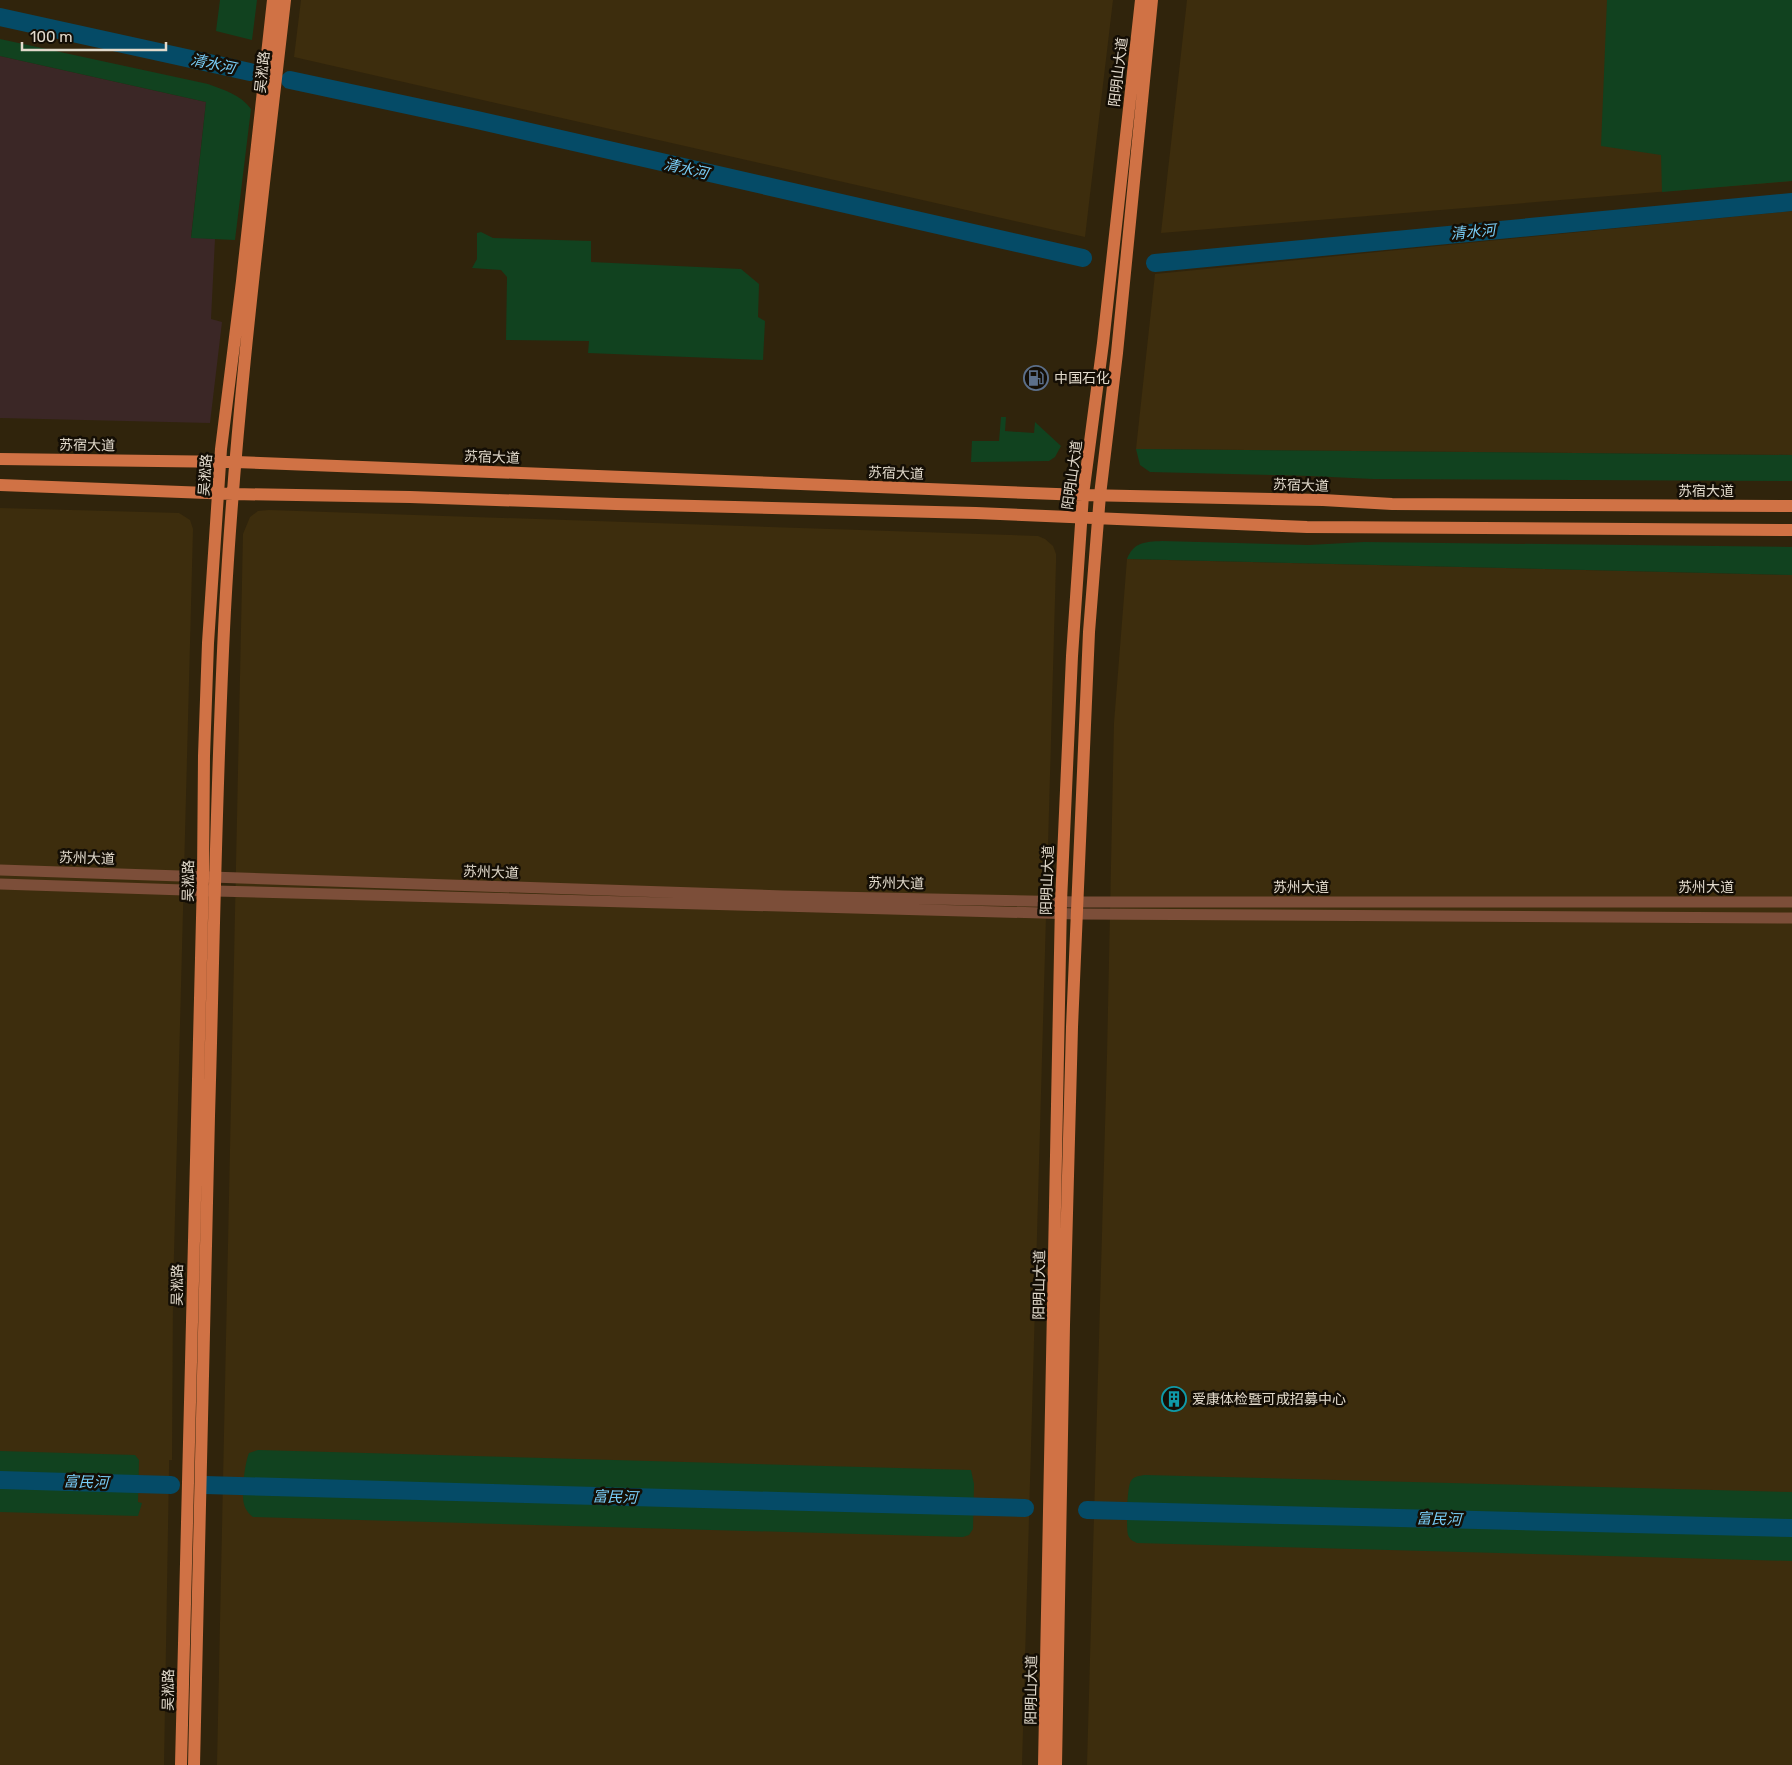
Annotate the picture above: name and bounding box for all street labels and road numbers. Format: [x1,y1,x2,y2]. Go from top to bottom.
street label: 阳明山大道 [1106,36,1131,108]
street label: 吴淞路 [252,50,273,94]
street label: 苏宿大道 [59,437,115,454]
street label: 阳明山大道 [1059,439,1086,511]
street label: 苏宿大道 [464,448,520,467]
street label: 吴淞路 [196,453,215,497]
street label: 苏宿大道 [868,464,924,483]
street label: 苏宿大道 [1273,476,1329,495]
street label: 苏宿大道 [1678,483,1734,500]
street label: 阳明山大道 [1038,845,1057,915]
street label: 苏州大道 [59,849,115,868]
street label: 吴淞路 [180,860,197,902]
street label: 苏州大道 [463,863,519,882]
street label: 苏州大道 [868,875,924,892]
street label: 苏州大道 [1273,879,1329,896]
street label: 苏州大道 [1678,879,1734,896]
street label: 阳明山大道 [1030,1250,1049,1320]
street label: 吴淞路 [169,1264,186,1306]
street label: 阳明山大道 [1022,1655,1041,1725]
street label: 吴淞路 [160,1669,177,1711]

